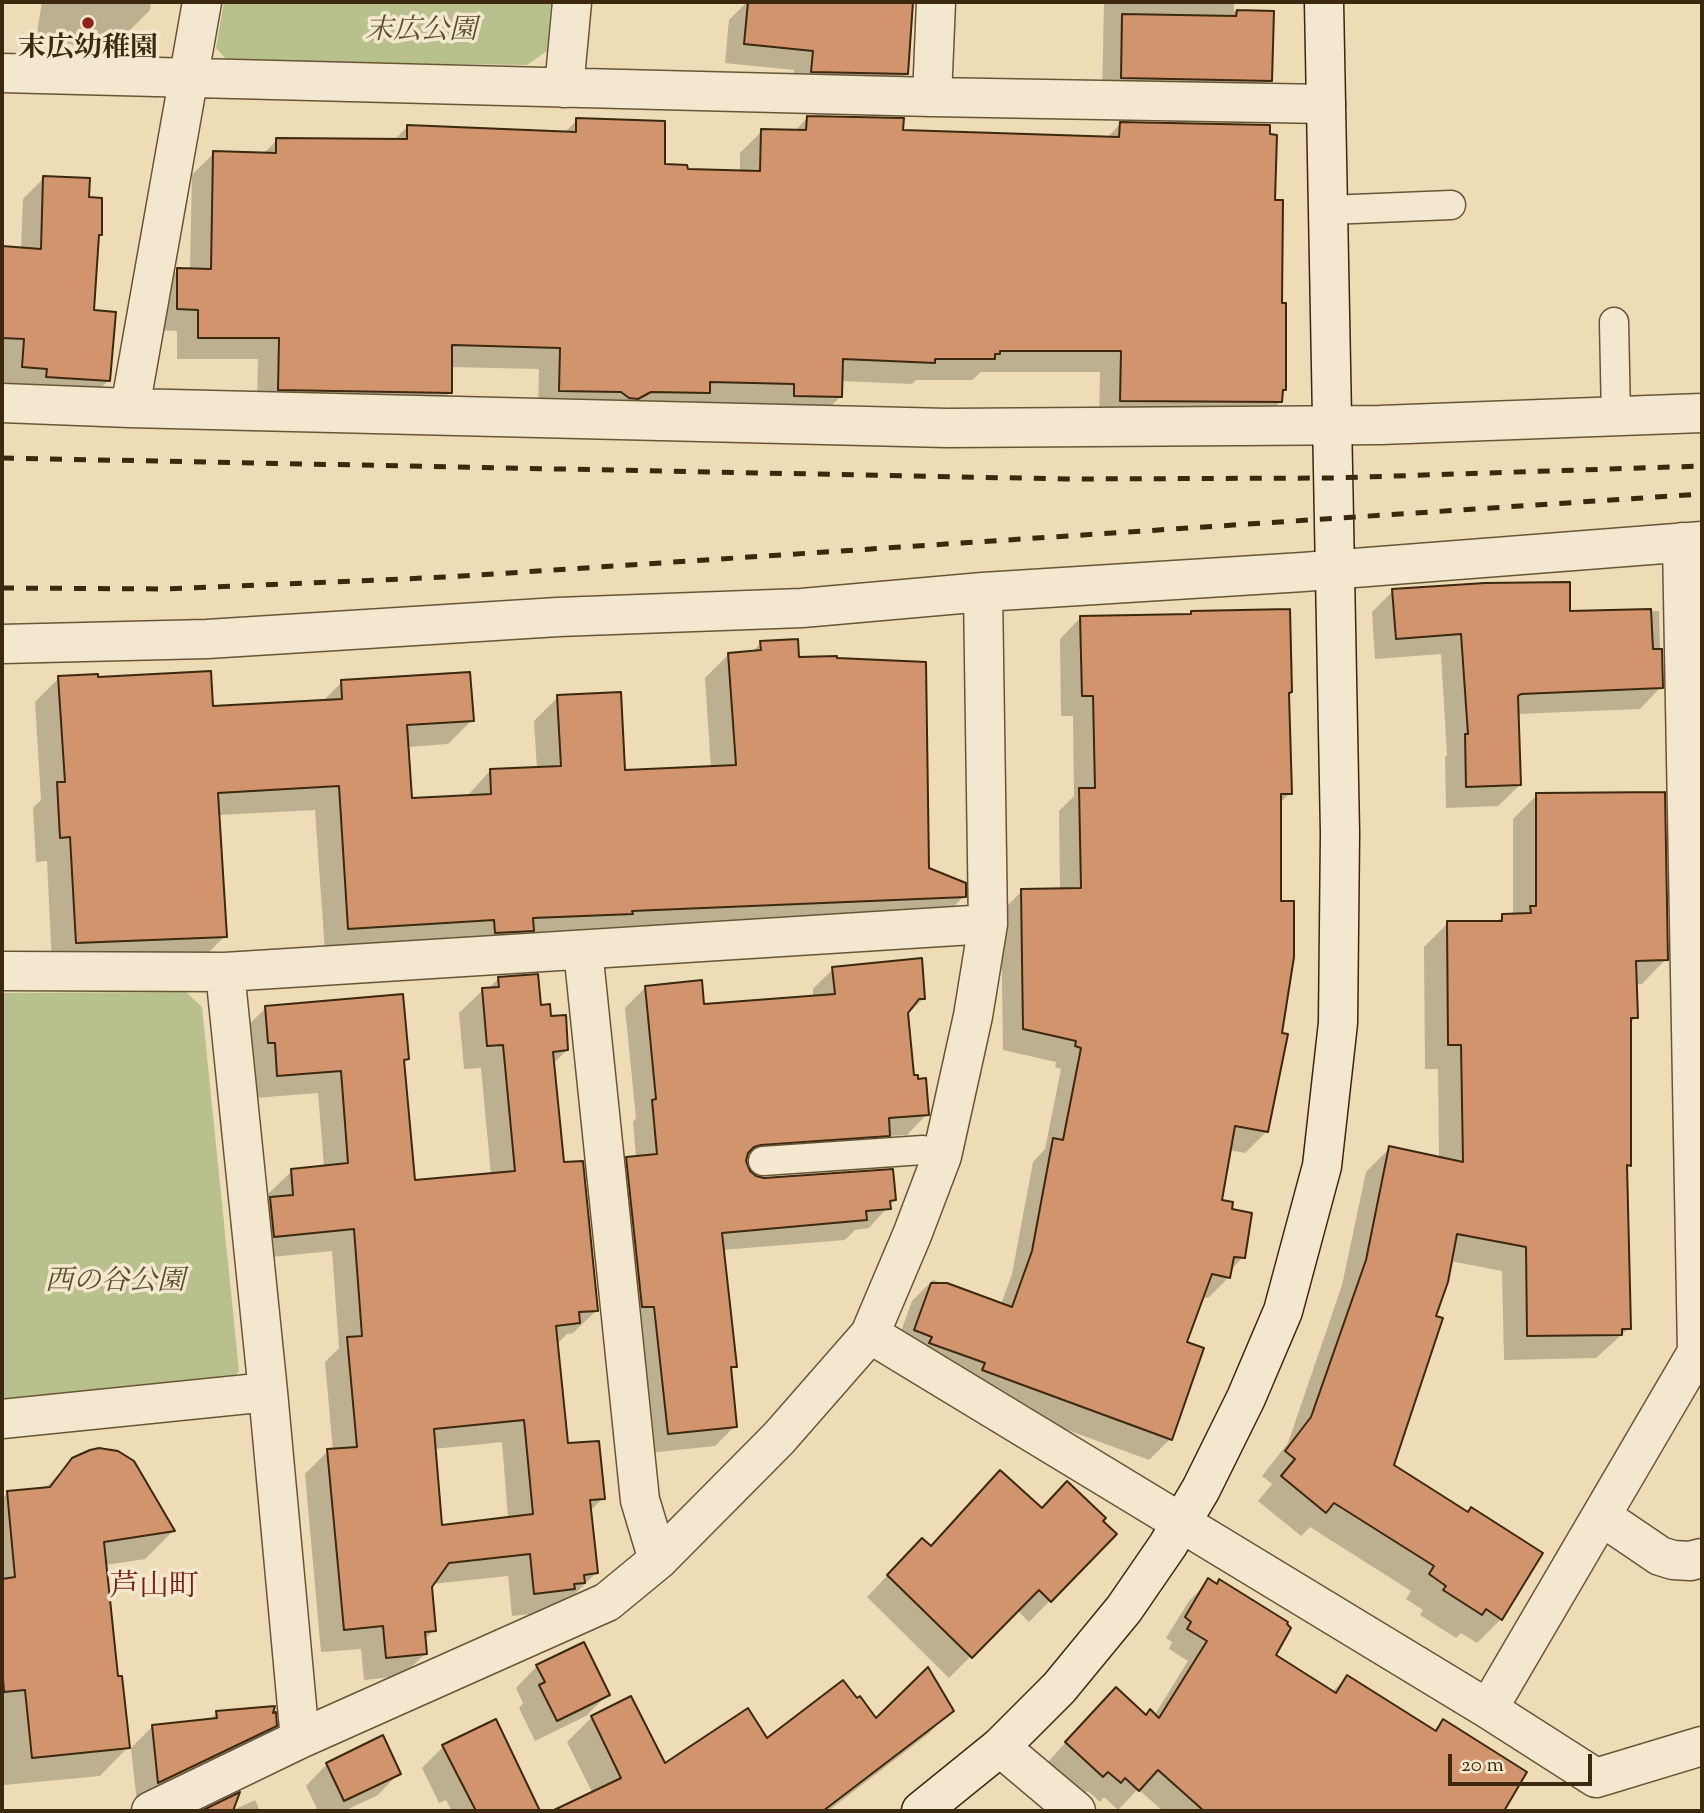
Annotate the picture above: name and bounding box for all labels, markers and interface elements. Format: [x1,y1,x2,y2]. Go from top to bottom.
marker: 末広幼稚園 [80,15,96,31]
park label: 末広公園 [365,16,477,50]
place label: 末広幼稚園 [18,34,158,68]
park label: 西の谷公園 [45,1267,185,1301]
district label: 芦山町 [109,1572,199,1608]
scale bar [1452,1740,1596,1784]
text: 20 m [1461,1751,1504,1781]

